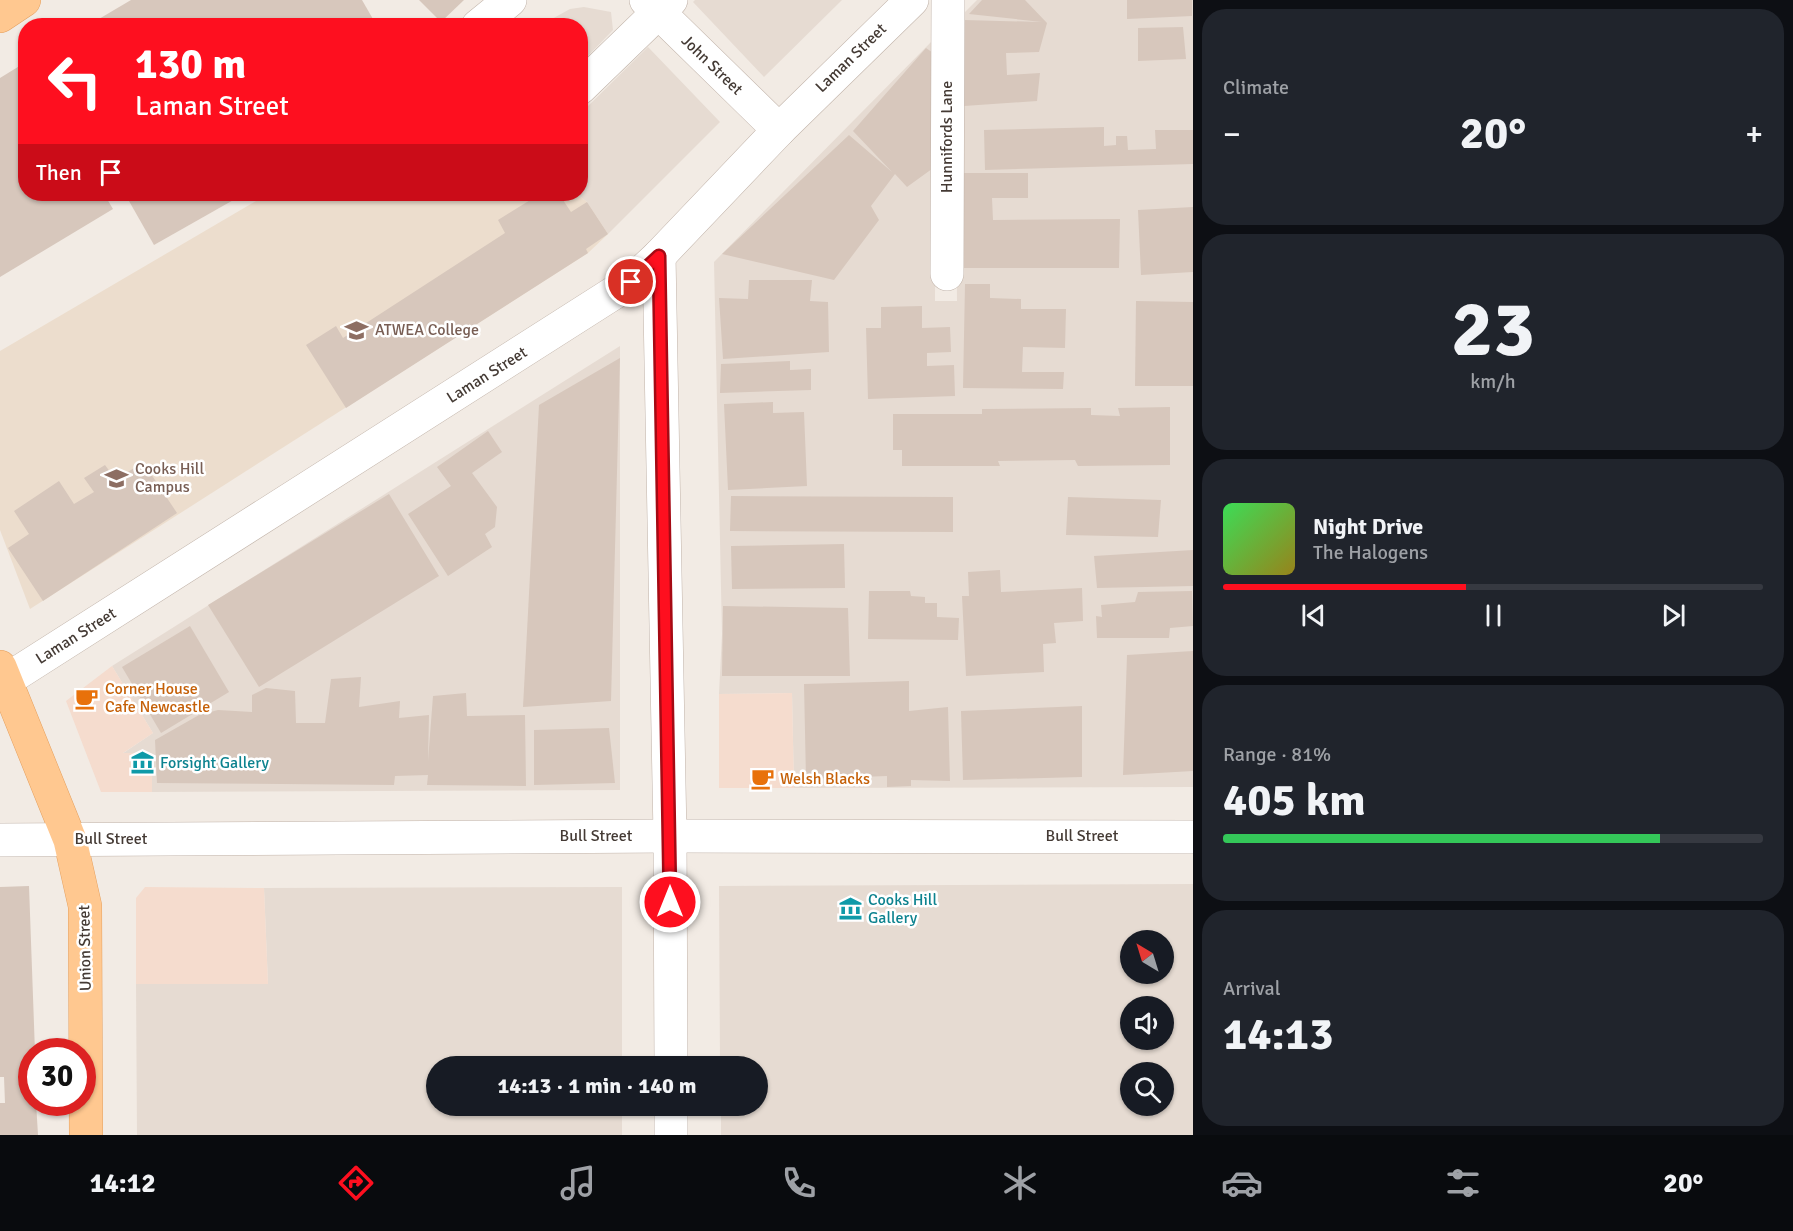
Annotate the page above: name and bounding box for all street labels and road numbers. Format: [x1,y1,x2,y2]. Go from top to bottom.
street label: Laman Street [811,19,891,97]
street label: John Street [677,31,747,100]
street label: Hunnifords Lane [937,81,957,193]
street label: Laman Street [443,342,531,408]
street label: Laman Street [32,603,120,669]
street label: Bull Street [560,826,633,846]
street label: Bull Street [1046,826,1119,846]
street label: Bull Street [75,829,148,849]
street label: Union Street [74,904,96,991]

